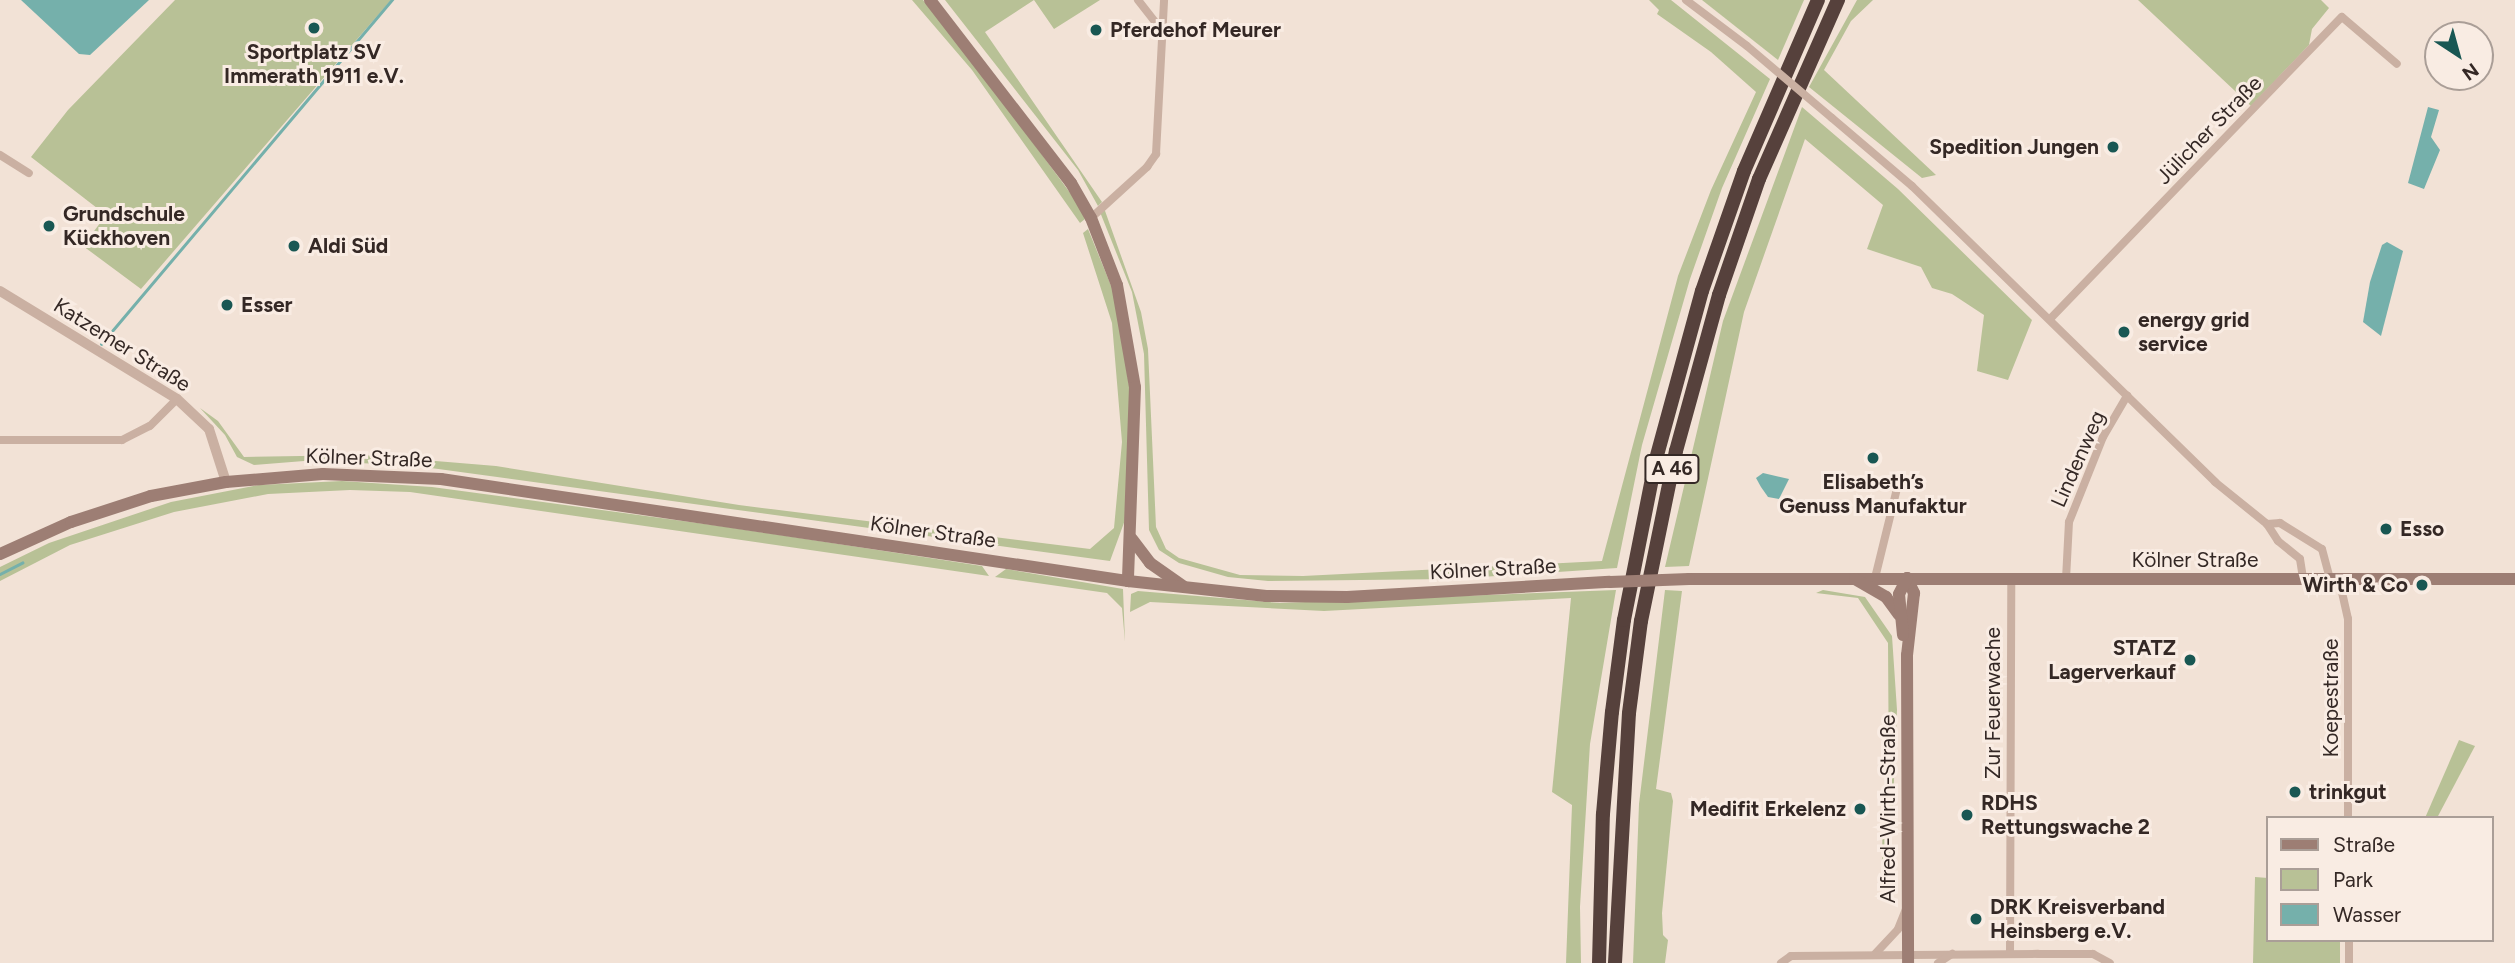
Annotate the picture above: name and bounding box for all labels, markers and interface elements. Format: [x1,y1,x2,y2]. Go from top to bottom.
place label: Pferdehof Meurer [1110,17,1281,43]
marker: Sportplatz SV Immerath 1911 e.V. [306,20,322,36]
north arrow [2424,21,2494,91]
marker: Pferdehof Meurer [1088,22,1104,38]
place label: Sportplatz SV Immerath 1911 e.V. [224,39,404,89]
text: N [2458,58,2483,85]
street label: Jülicher Straße [2151,71,2267,189]
place label: Spedition Jungen [1929,134,2099,160]
marker: Spedition Jungen [2105,139,2121,155]
place label: Grundschule Kückhoven [63,201,185,251]
marker: Grundschule Kückhoven [41,218,57,234]
place label: Aldi Süd [308,233,388,259]
marker: Aldi Süd [286,238,302,254]
place label: Esser [241,292,293,318]
street label: Katzemer Straße [49,293,195,397]
marker: Esser [219,297,235,313]
place label: energy grid service [2138,307,2249,357]
marker: energy grid service [2116,324,2132,340]
street label: Lindenweg [2046,407,2110,511]
street label: Kölner Straße [305,443,433,473]
marker: Elisabeth’s Genuss Manufaktur [1865,450,1881,466]
road number: A 46 [1644,454,1700,484]
place label: Elisabeth’s Genuss Manufaktur [1779,469,1967,519]
street label: Kölner Straße [868,511,998,553]
place label: Esso [2400,516,2444,542]
marker: Esso [2378,521,2394,537]
street label: Kölner Straße [2132,547,2258,573]
street label: Kölner Straße [1429,553,1557,585]
place label: Wirth & Co [2302,572,2408,598]
marker: Wirth & Co [2414,577,2430,593]
street label: Zur Feuerwache [1980,627,2006,779]
place label: STATZ Lagerverkauf [2048,635,2176,685]
street label: Koepestraße [2318,639,2344,757]
marker: STATZ Lagerverkauf [2182,652,2198,668]
street label: Alfred-Wirth-Straße [1875,715,1901,903]
place label: trinkgut [2309,779,2387,805]
marker: trinkgut [2287,784,2303,800]
place label: RDHS Rettungswache 2 [1981,790,2150,840]
place label: Medifit Erkelenz [1690,796,1846,822]
marker: Medifit Erkelenz [1852,801,1868,817]
marker: RDHS Rettungswache 2 [1959,807,1975,823]
legend [2266,816,2494,942]
text: Straße [2333,832,2395,857]
text: Park [2333,867,2373,892]
place label: DRK Kreisverband Heinsberg e.V. [1990,894,2165,944]
text: Wasser [2333,902,2401,927]
marker: DRK Kreisverband Heinsberg e.V. [1968,911,1984,927]

